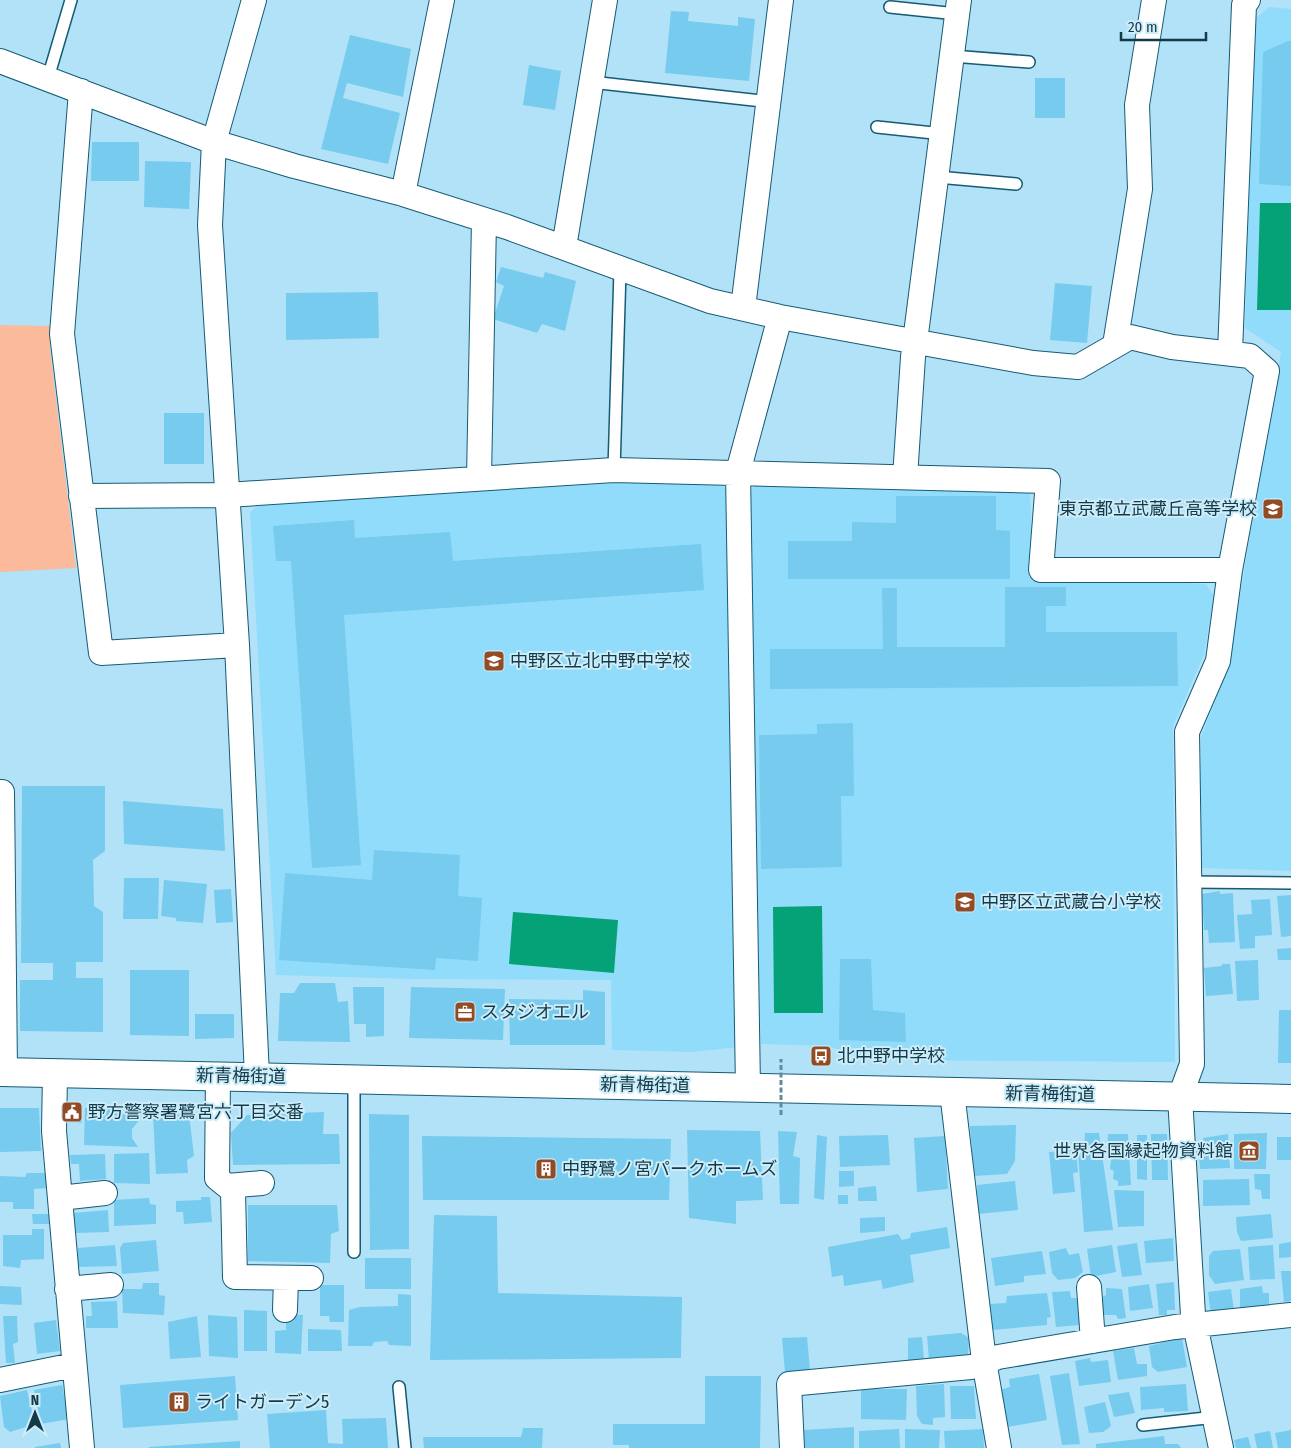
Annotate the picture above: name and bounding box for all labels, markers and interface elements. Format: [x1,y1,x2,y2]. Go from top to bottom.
scale bar [1121,10,1206,42]
text: 20 m [1128,18,1158,36]
school or university icon: 東京都立武蔵丘高等学校 [1261,497,1285,521]
place label: 東京都立武蔵丘高等学校 [1059,498,1257,520]
school or university icon: 中野区立北中野中学校 [482,649,506,673]
place label: 中野区立北中野中学校 [510,650,690,672]
school or university icon: 中野区立武蔵台小学校 [953,890,977,914]
place label: 中野区立武蔵台小学校 [981,891,1161,913]
office icon: スタジオエル [453,1000,477,1024]
place label: スタジオエル [481,1001,589,1023]
bus stop icon: 北中野中学校 [809,1044,833,1068]
place label: 北中野中学校 [837,1045,945,1067]
street label: 新青梅街道 [196,1064,286,1088]
street label: 新青梅街道 [600,1073,690,1097]
street label: 新青梅街道 [1005,1082,1095,1106]
public building icon: 野方警察署鷺宮六丁目交番 [60,1100,84,1124]
place label: 野方警察署鷺宮六丁目交番 [88,1101,304,1123]
museum icon: 世界各国縁起物資料館 [1237,1139,1261,1163]
place label: 世界各国縁起物資料館 [1053,1140,1233,1162]
building icon: 中野鷺ノ宮パークホームズ [534,1157,558,1181]
place label: 中野鷺ノ宮パークホームズ [562,1158,777,1180]
north arrow [10,1388,60,1438]
building icon: ライトガーデン5 [167,1390,191,1414]
place label: ライトガーデン5 [195,1391,329,1413]
text: N [31,1392,39,1409]

